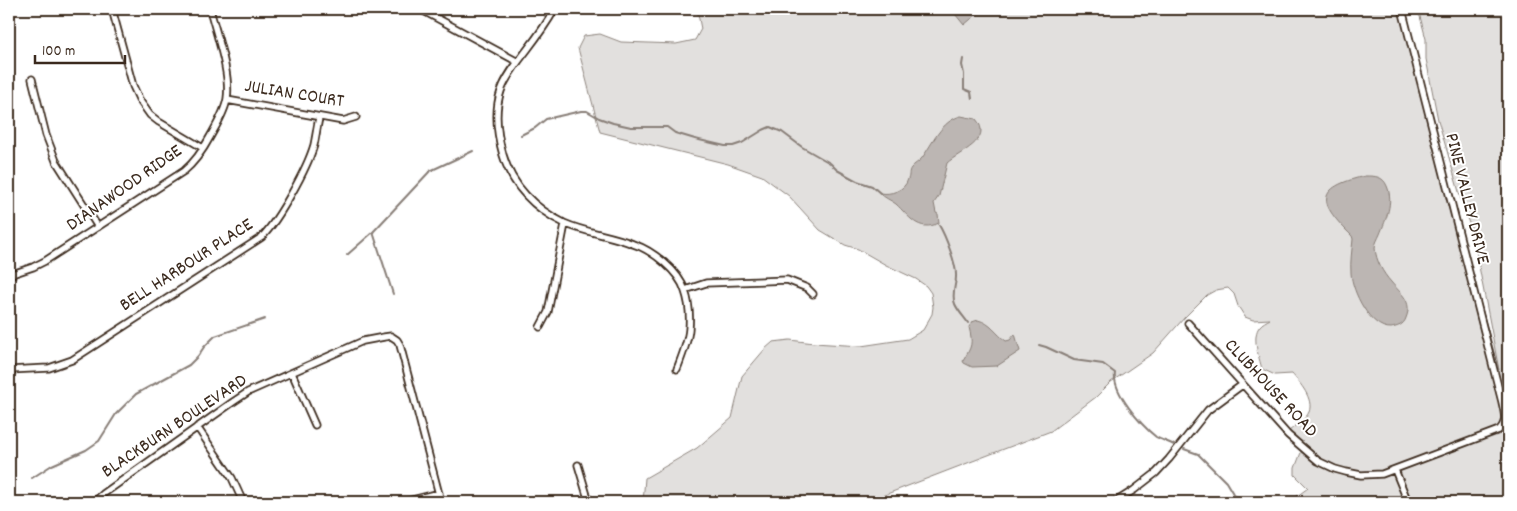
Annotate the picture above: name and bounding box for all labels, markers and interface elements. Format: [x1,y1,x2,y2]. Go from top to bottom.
scale bar [35,32,125,64]
text: 100 m [42,41,75,63]
street label: JULIAN COURT [242,74,346,116]
street label: PINE VALLEY DRIVE [1437,130,1495,268]
street label: DIANAWOOD RIDGE [62,139,189,239]
street label: BELL HARBOUR PLACE [115,212,259,319]
street label: CLUBHOUSE ROAD [1217,333,1323,445]
street label: BLACKBURN BOULEVARD [97,368,253,486]

